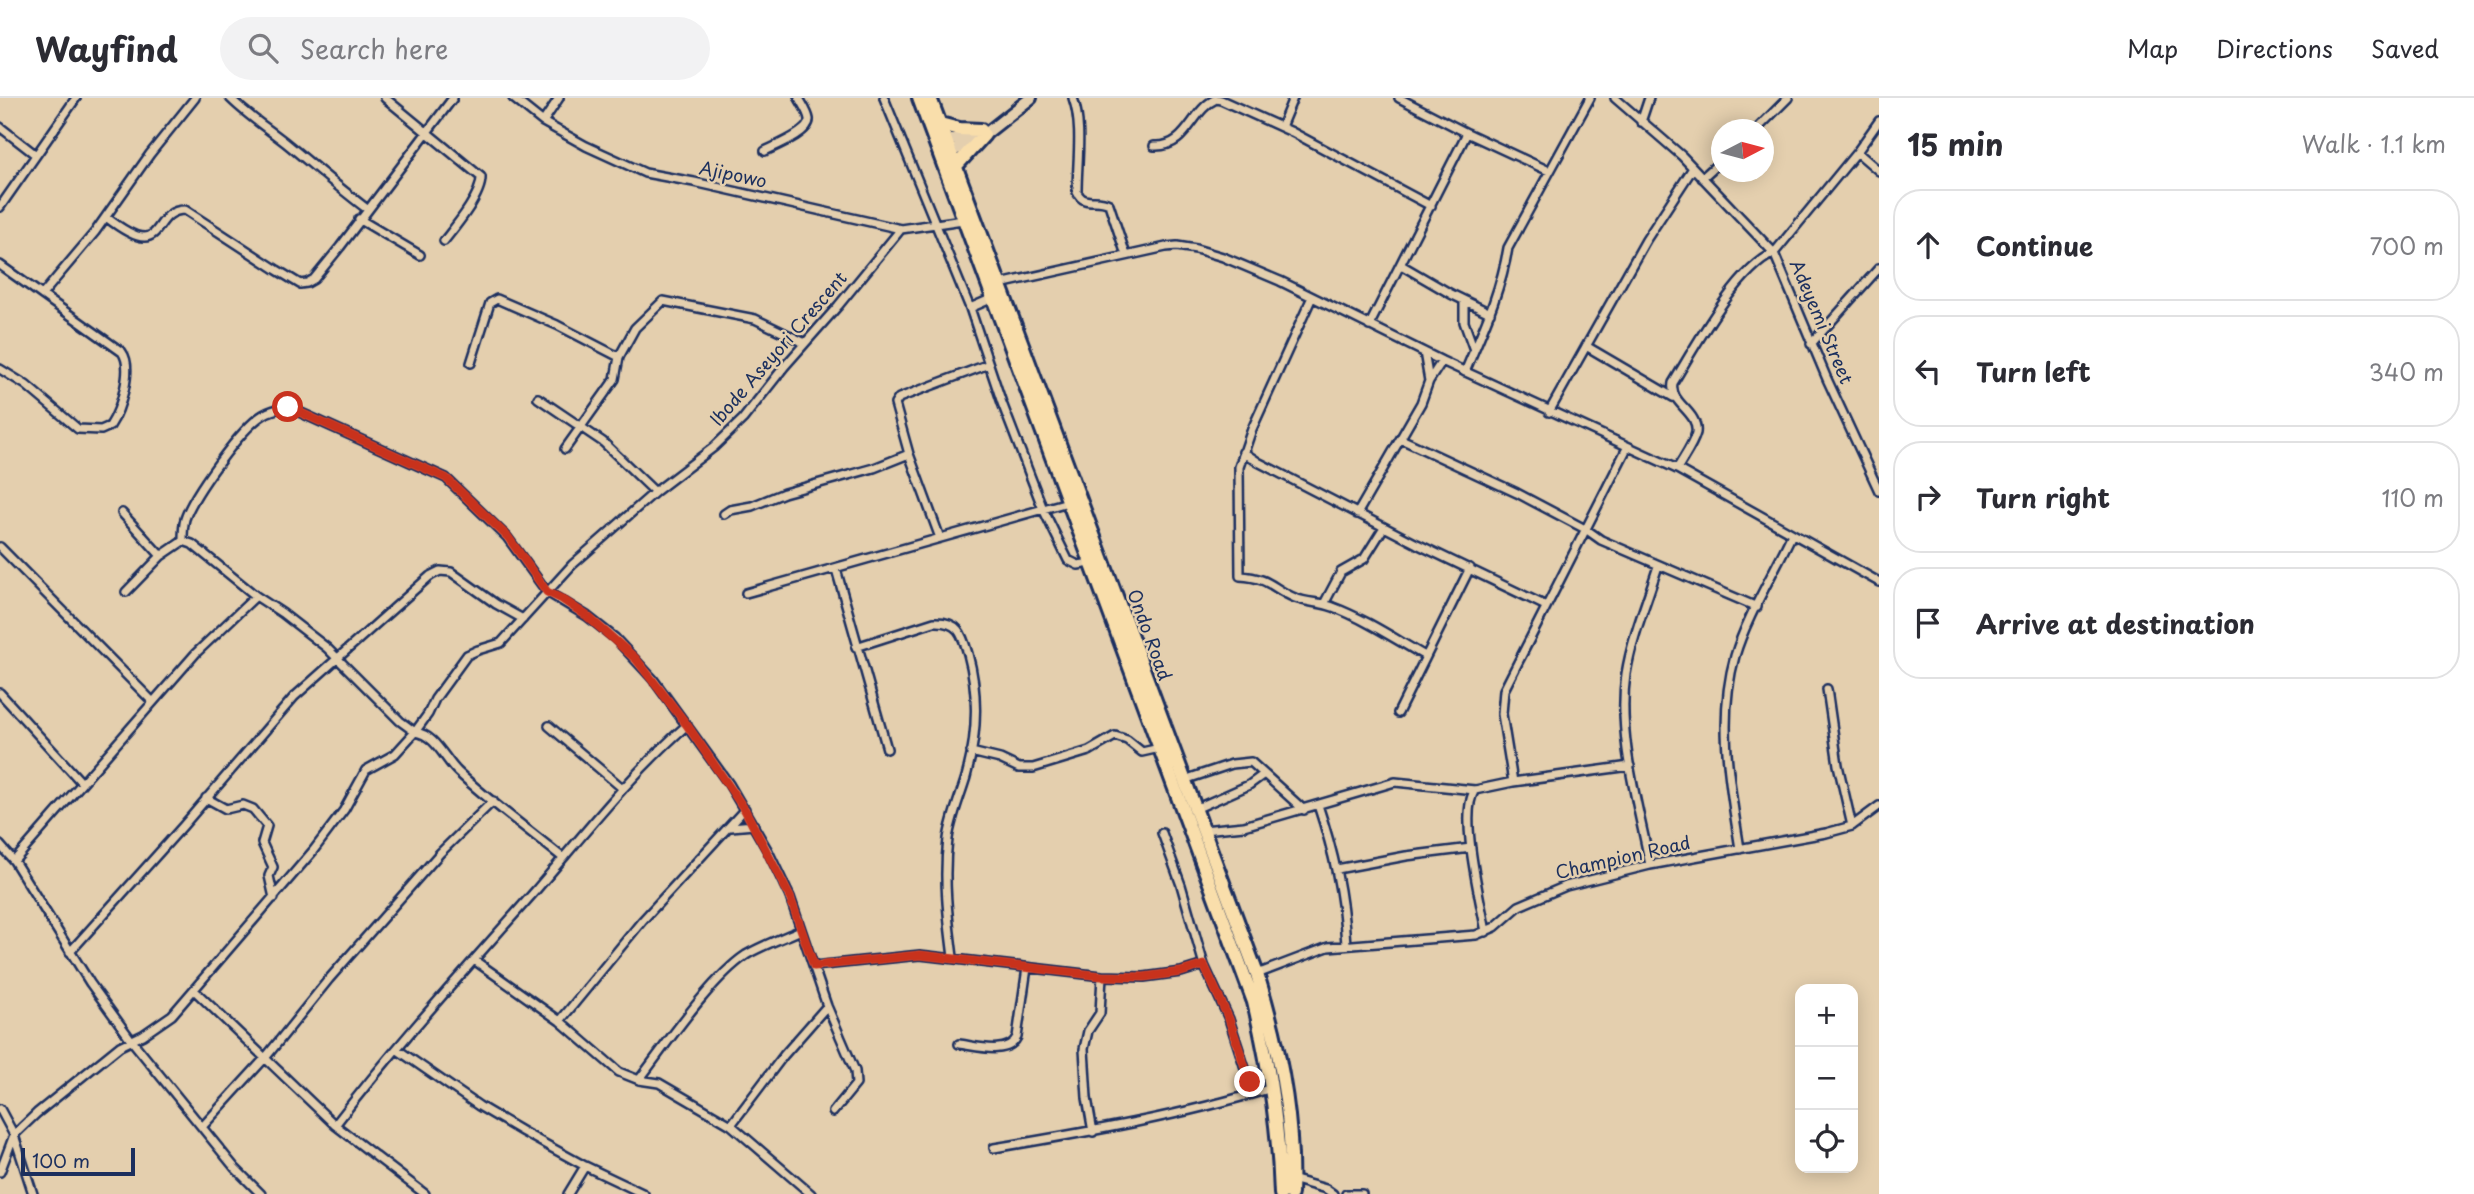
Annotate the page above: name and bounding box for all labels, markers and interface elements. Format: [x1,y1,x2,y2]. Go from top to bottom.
search box [220,17,710,80]
text: Wayfind [35,23,178,73]
icon: search [244,29,282,67]
text: Search here [300,29,448,68]
text: Map [2127,30,2178,66]
text: Directions [2216,30,2333,66]
text: Saved [2371,30,2439,66]
north arrow [1711,119,1774,182]
text: 15 min [1907,121,2004,166]
text: Walk · 1.1 km [2302,126,2446,161]
street label: Ajipowo [697,153,770,194]
icon: ahead [1909,226,1947,264]
text: Continue [1976,226,2093,265]
text: 700 m [2369,228,2444,263]
street label: Adeyemi Street [1784,255,1861,388]
street label: Ibode Aseyori Crescent [703,265,853,431]
icon: left [1909,352,1947,390]
text: Turn left [1976,352,2091,391]
text: 340 m [2369,354,2444,389]
route start [272,391,303,422]
icon: right [1909,478,1947,516]
text: Turn right [1976,478,2110,517]
text: 110 m [2382,480,2444,515]
street label: Ondo Road [1121,585,1179,684]
icon: arrive [1909,604,1947,642]
text: Arrive at destination [1976,604,2255,643]
street label: Champion Road [1552,828,1693,885]
map controls [1795,984,1858,1173]
button: + [1795,984,1858,1047]
button: − [1795,1047,1858,1110]
route end [1234,1066,1265,1097]
button: locate [1795,1110,1858,1173]
scale bar [21,1145,135,1177]
text: 100 m [32,1146,90,1174]

